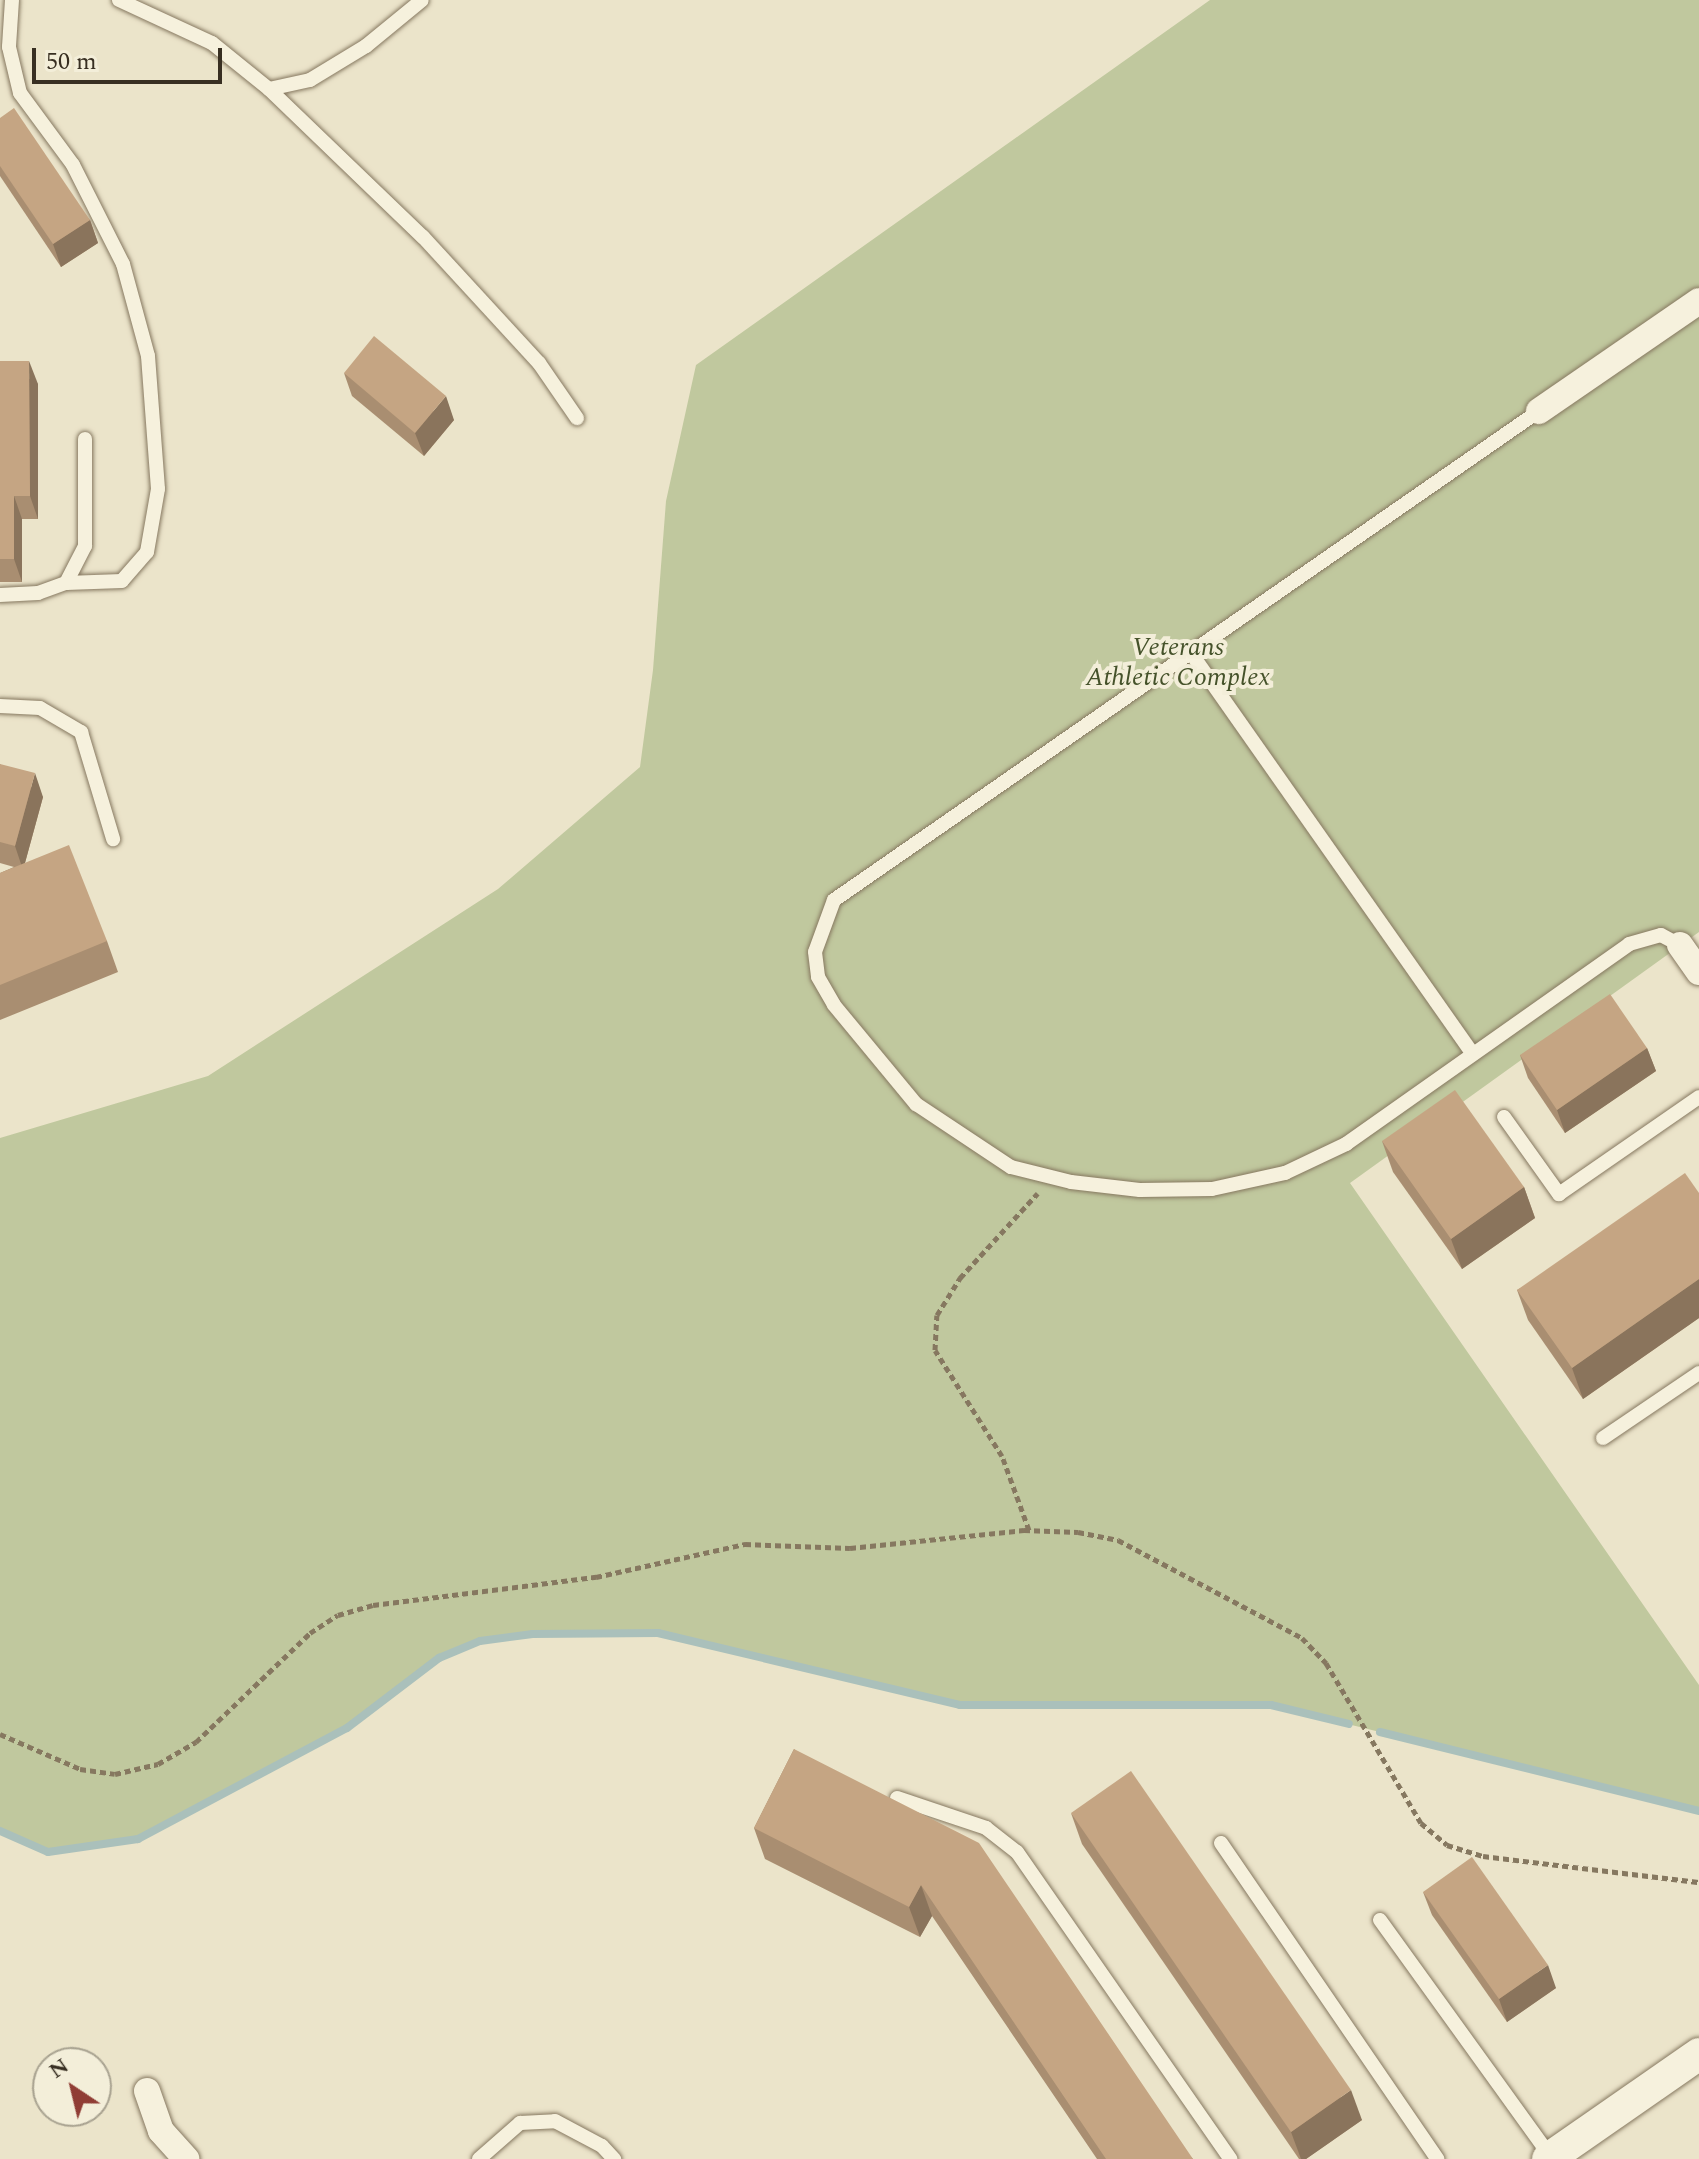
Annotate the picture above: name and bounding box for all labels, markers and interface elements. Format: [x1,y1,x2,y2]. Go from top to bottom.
scale bar [36,32,226,82]
text: 50 m [46,44,97,80]
park label: Veterans Athletic Complex [1086,632,1270,694]
north arrow [32,2047,112,2127]
text: N [42,2050,76,2087]

